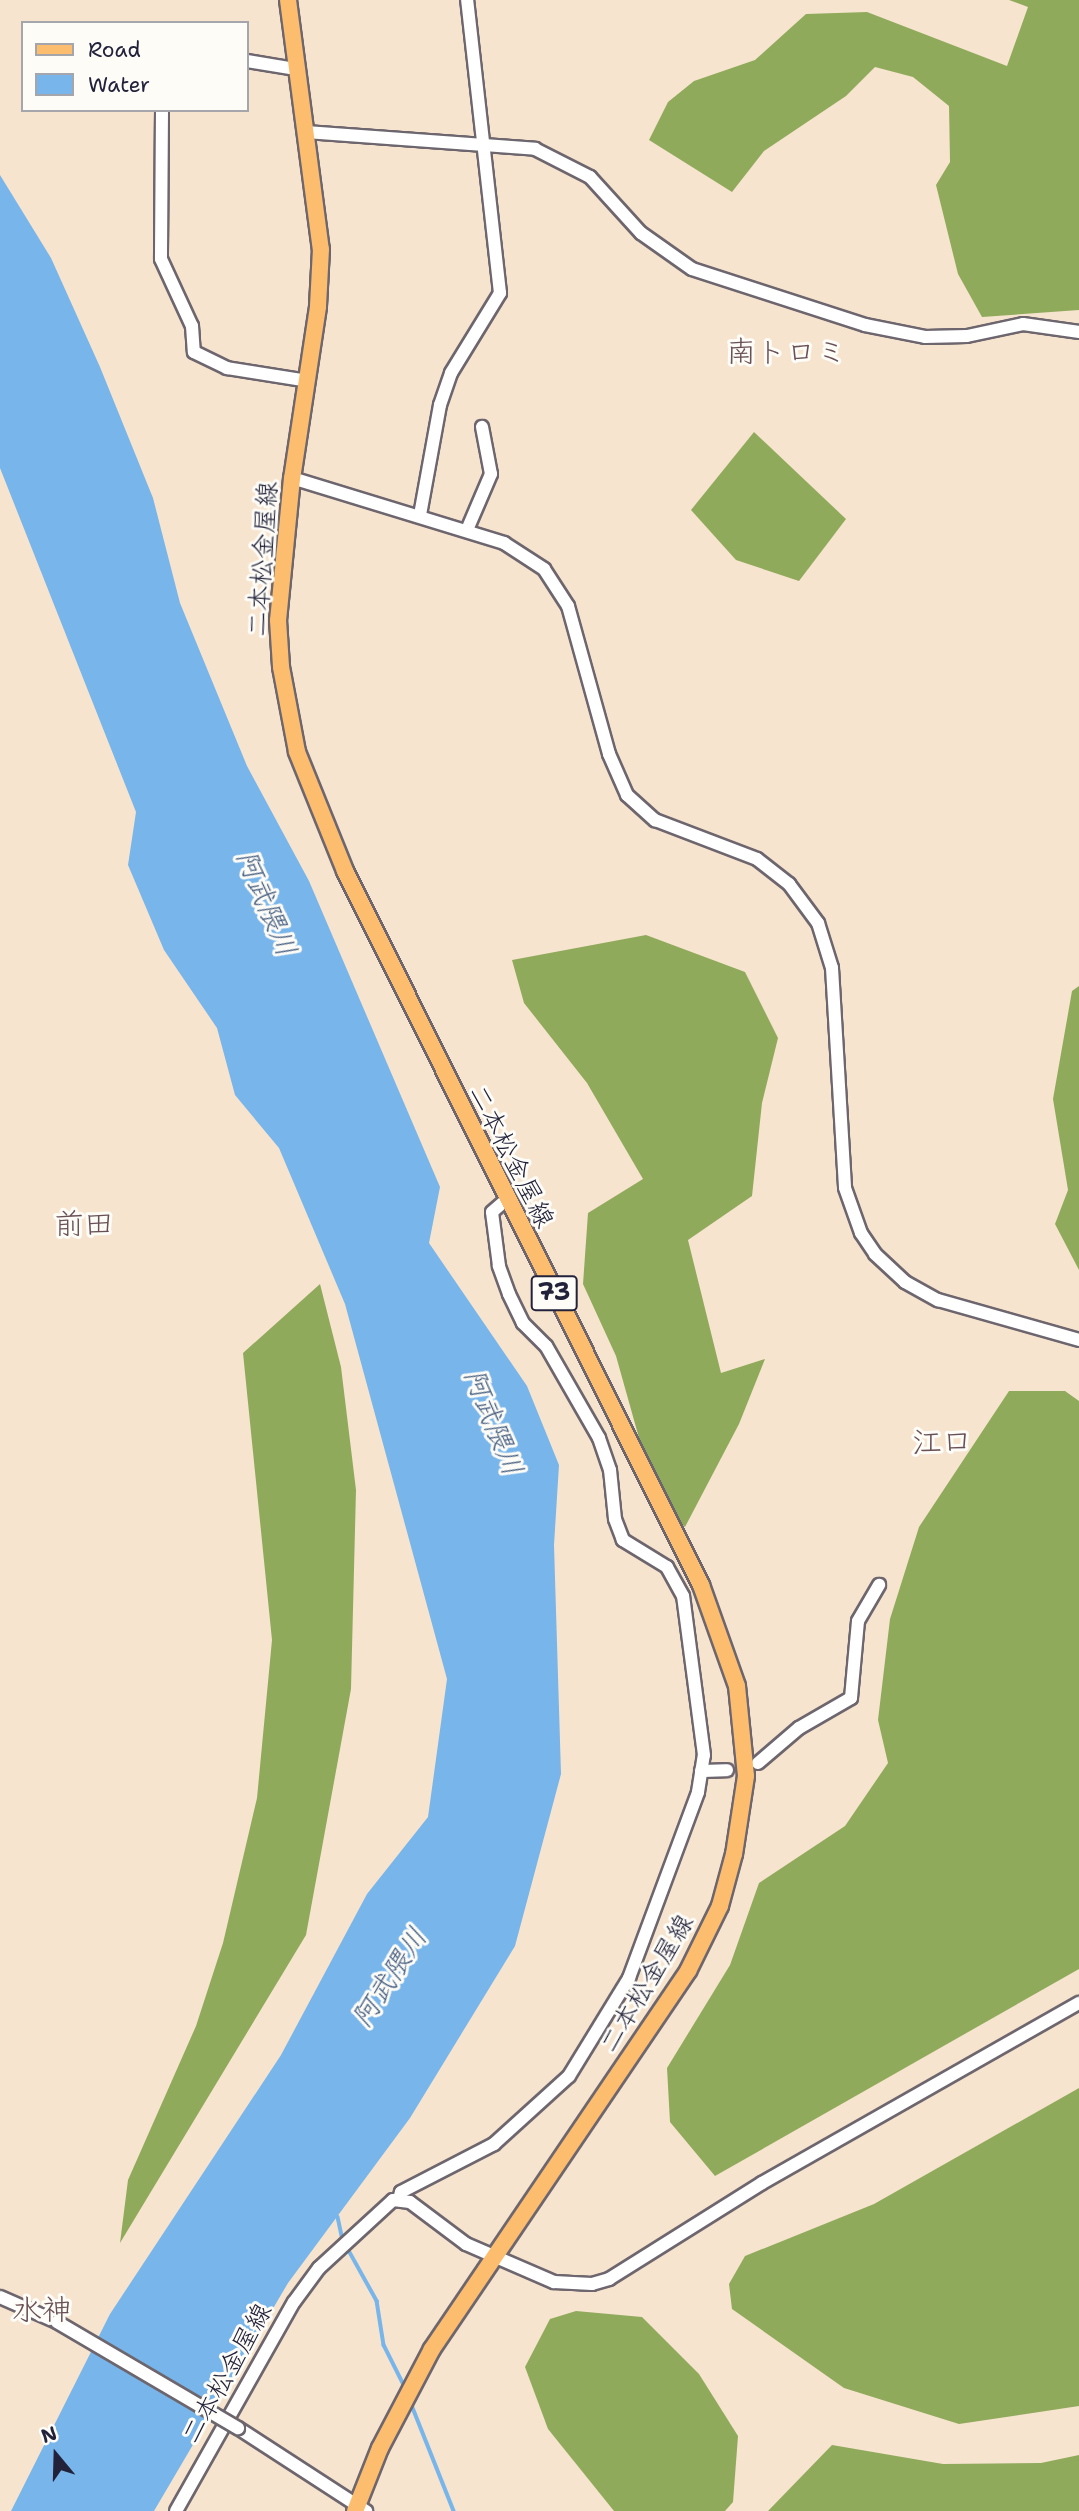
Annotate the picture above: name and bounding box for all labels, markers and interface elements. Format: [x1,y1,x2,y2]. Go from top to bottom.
legend [21,21,248,112]
text: Road [88,36,141,64]
text: Water [88,71,150,99]
district label: 南トロミ [726,334,846,370]
street label: 二本松金屋線 [241,480,283,638]
water label: 阿武隈川 [230,845,304,961]
street label: 二本松金屋線 [463,1079,561,1233]
district label: 前田 [54,1206,114,1242]
road number: 73 [530,1273,578,1314]
water label: 阿武隈川 [457,1364,531,1480]
district label: 江口 [912,1424,972,1460]
street label: 二本松金屋線 [592,1908,700,2058]
water label: 阿武隈川 [344,1921,434,2033]
district label: 水神 [12,2292,72,2328]
street label: 二本松金屋線 [175,2297,277,2449]
north arrow [21,2420,91,2490]
text: N [38,2420,60,2449]

